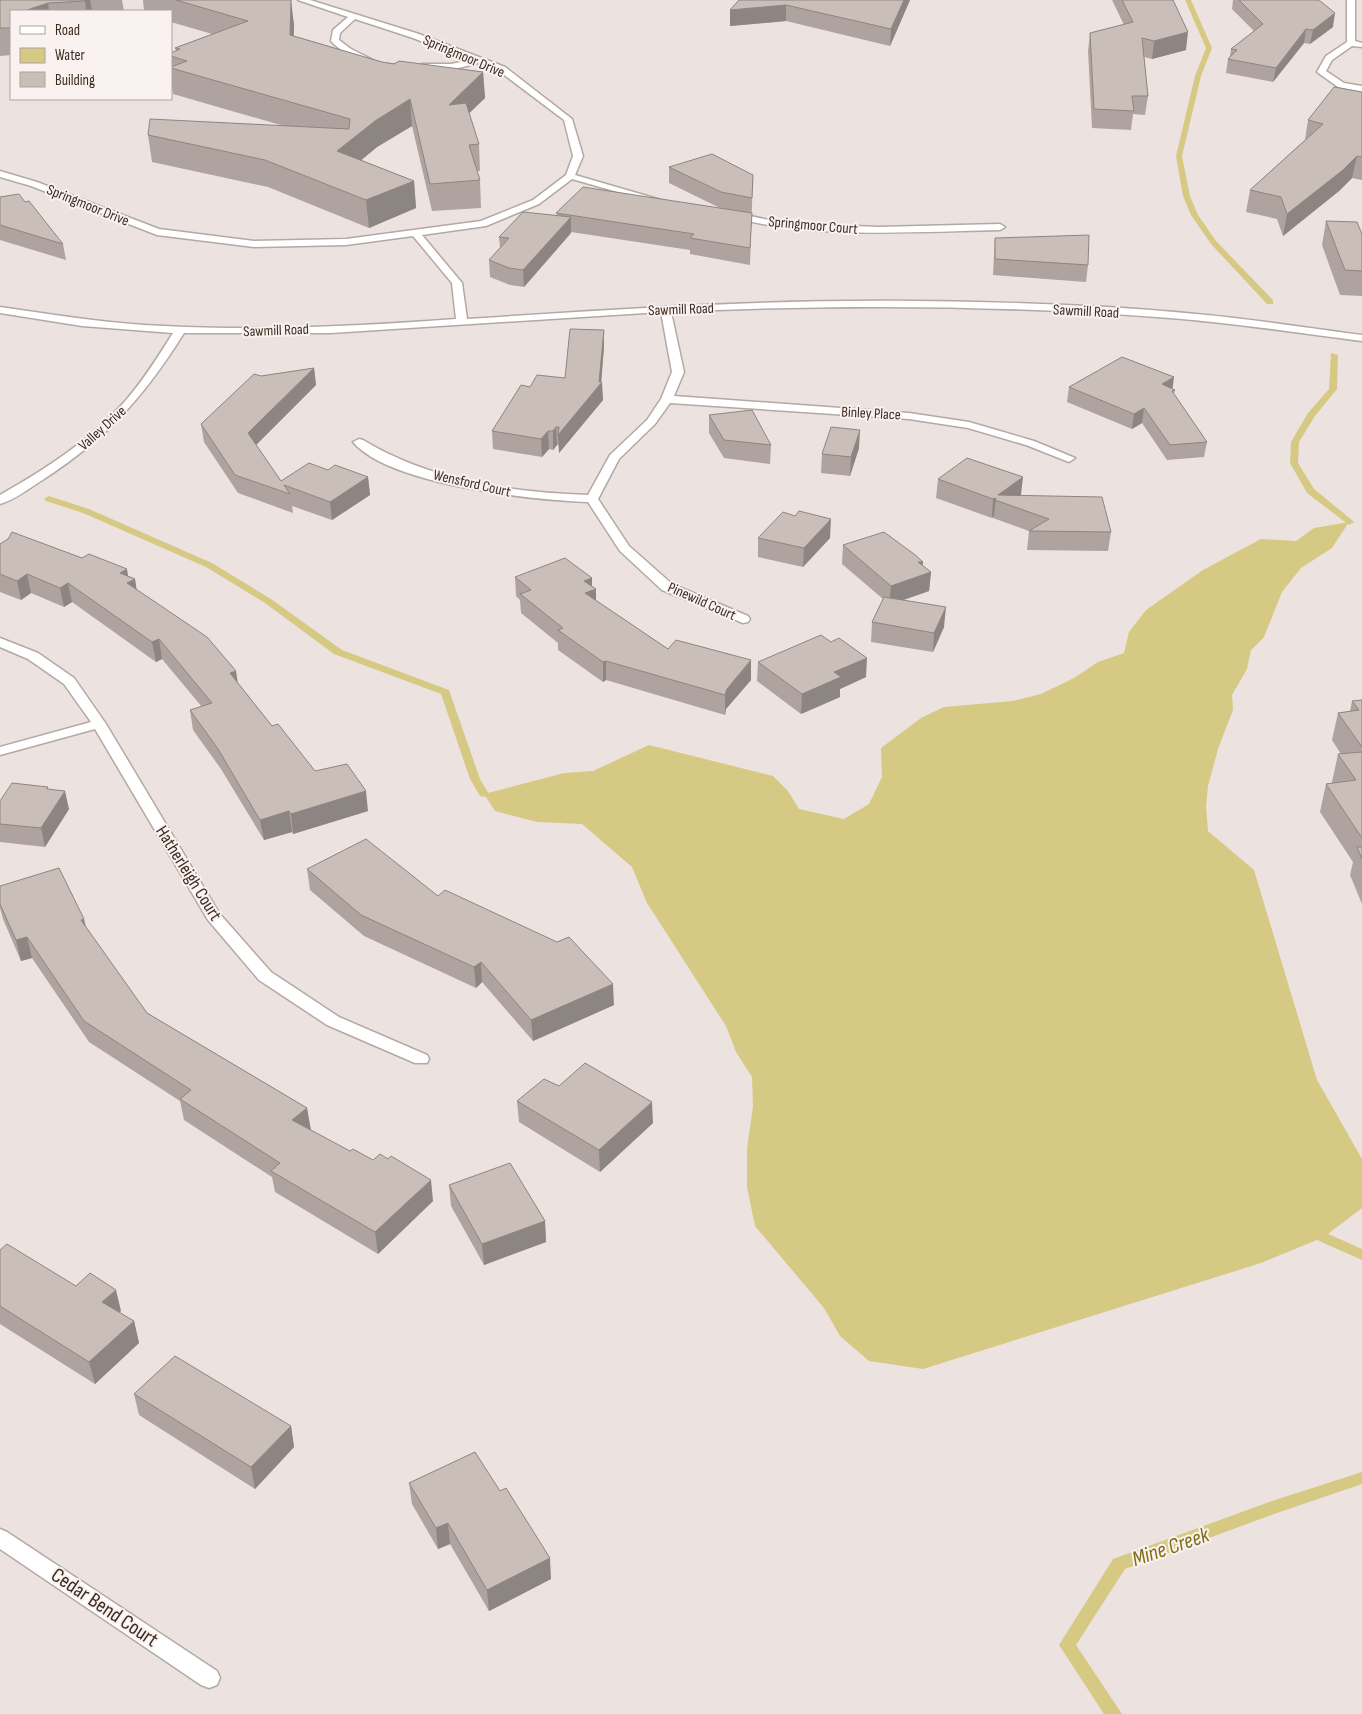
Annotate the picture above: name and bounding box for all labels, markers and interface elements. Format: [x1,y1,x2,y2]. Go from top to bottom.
legend [10,10,172,100]
text: Road [55,21,80,40]
street label: Springmoor Drive [420,31,508,82]
text: Water [55,46,86,65]
text: Building [55,71,95,90]
street label: Springmoor Drive [44,180,132,231]
street label: Springmoor Court [767,212,859,239]
street label: Sawmill Road [648,299,714,320]
street label: Sawmill Road [1053,300,1119,323]
street label: Sawmill Road [243,320,309,341]
street label: Valley Drive [74,402,130,455]
street label: Binley Place [841,402,901,425]
street label: Wensford Court [431,465,513,502]
street label: Pinewild Court [665,578,739,625]
street label: Hatherleigh Court [151,822,226,925]
water label: Mine Creek [1128,1521,1213,1573]
street label: Cedar Bend Court [46,1562,163,1652]

